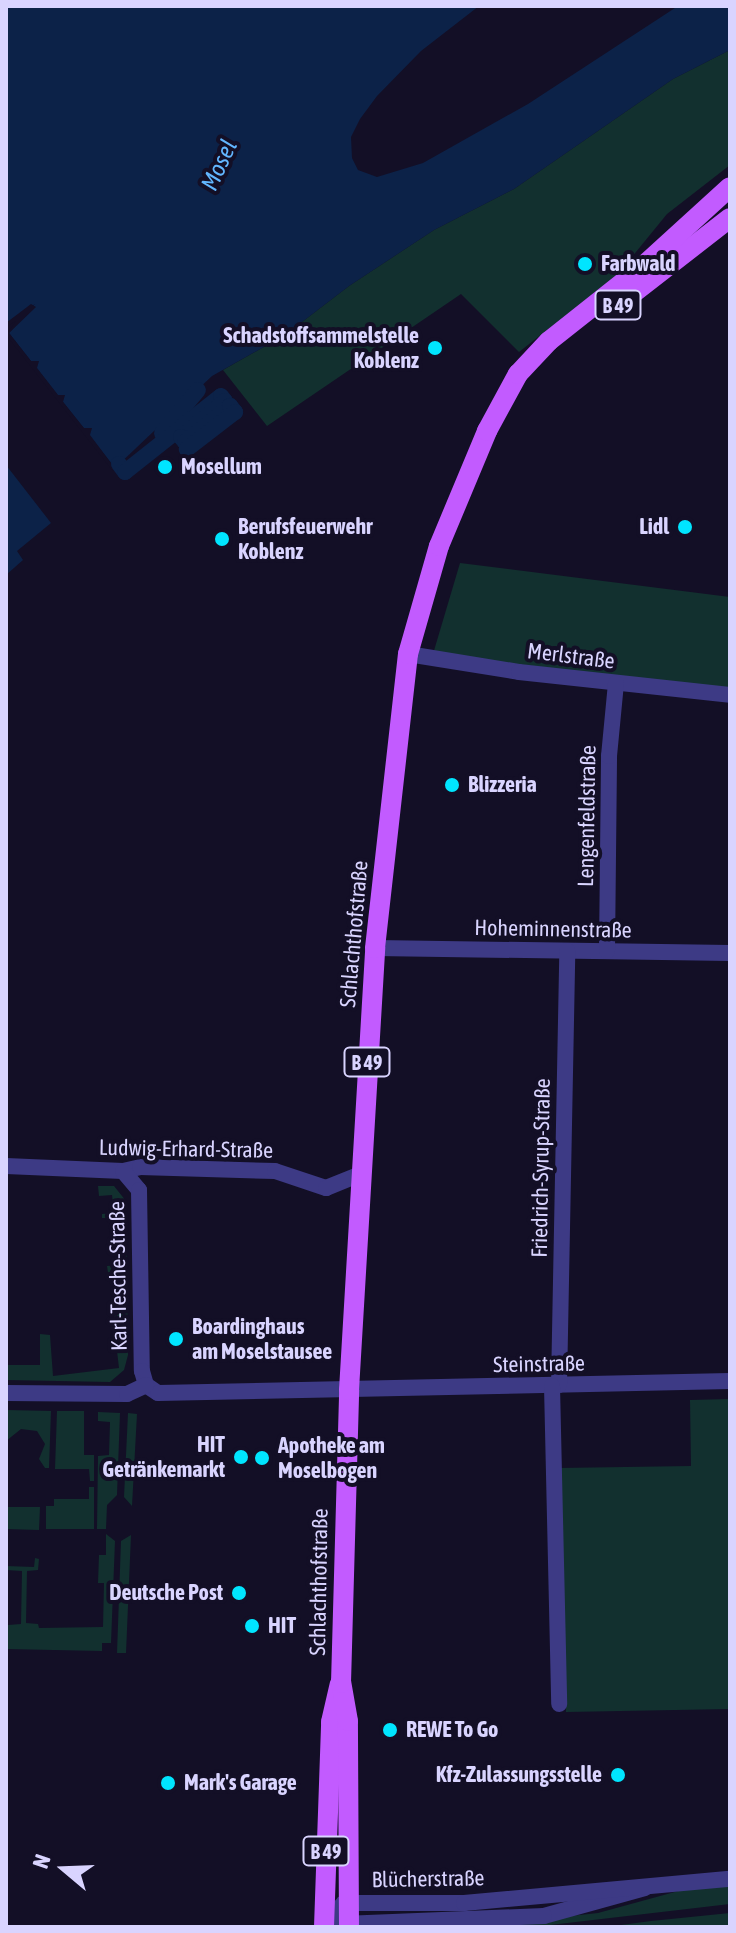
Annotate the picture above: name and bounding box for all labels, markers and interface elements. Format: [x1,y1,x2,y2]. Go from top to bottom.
water label: Mosel [195,135,243,195]
place label: Farbwald [601,251,676,277]
marker: Farbwald [576,255,594,273]
road number: B 49 [594,289,642,321]
place label: Schadstoffsammelstelle Koblenz [223,322,419,374]
marker: Schadstoffsammelstelle Koblenz [426,339,444,357]
place label: Mosellum [181,454,262,480]
marker: Mosellum [156,458,174,476]
place label: Berufsfeuerwehr Koblenz [238,513,373,564]
place label: Lidl [639,514,669,540]
marker: Lidl [676,518,694,536]
marker: Berufsfeuerwehr Koblenz [213,530,231,548]
street label: Merlstraße [526,638,616,674]
street label: Lengenfeldstraße [573,745,601,887]
place label: Blizzeria [468,772,537,798]
marker: Blizzeria [443,776,461,794]
street label: Schlachthofstraße [334,860,374,1008]
street label: Hoheminnenstraße [474,914,632,944]
road number: B 49 [343,1046,391,1078]
street label: Friedrich-Syrup-Straße [526,1078,556,1258]
street label: Ludwig-Erhard-Straße [99,1134,273,1164]
street label: Karl-Tesche-Straße [103,1201,133,1351]
place label: Boardinghaus am Moselstausee [192,1313,332,1364]
marker: Boardinghaus am Moselstausee [167,1330,185,1348]
street label: Steinstraße [493,1350,585,1378]
place label: HIT Getränkemarkt [102,1431,225,1482]
place label: Apotheke am Moselbogen [278,1432,385,1484]
marker: HIT Getränkemarkt [232,1448,250,1466]
marker: Apotheke am Moselbogen [253,1449,271,1467]
street label: Schlachthofstraße [305,1508,333,1656]
place label: Deutsche Post [109,1580,223,1606]
marker: Deutsche Post [230,1584,248,1602]
place label: HIT [268,1613,296,1639]
marker: HIT [243,1617,261,1635]
place label: REWE To Go [406,1717,498,1743]
marker: REWE To Go [381,1721,399,1739]
place label: Kfz-Zulassungsstelle [436,1762,602,1788]
marker: Kfz-Zulassungsstelle [609,1766,627,1784]
place label: Mark's Garage [184,1770,297,1796]
marker: Mark's Garage [159,1774,177,1792]
north arrow [24,1829,104,1909]
road number: B 49 [302,1835,350,1867]
text: N [27,1851,56,1872]
street label: Blücherstraße [371,1865,485,1893]

